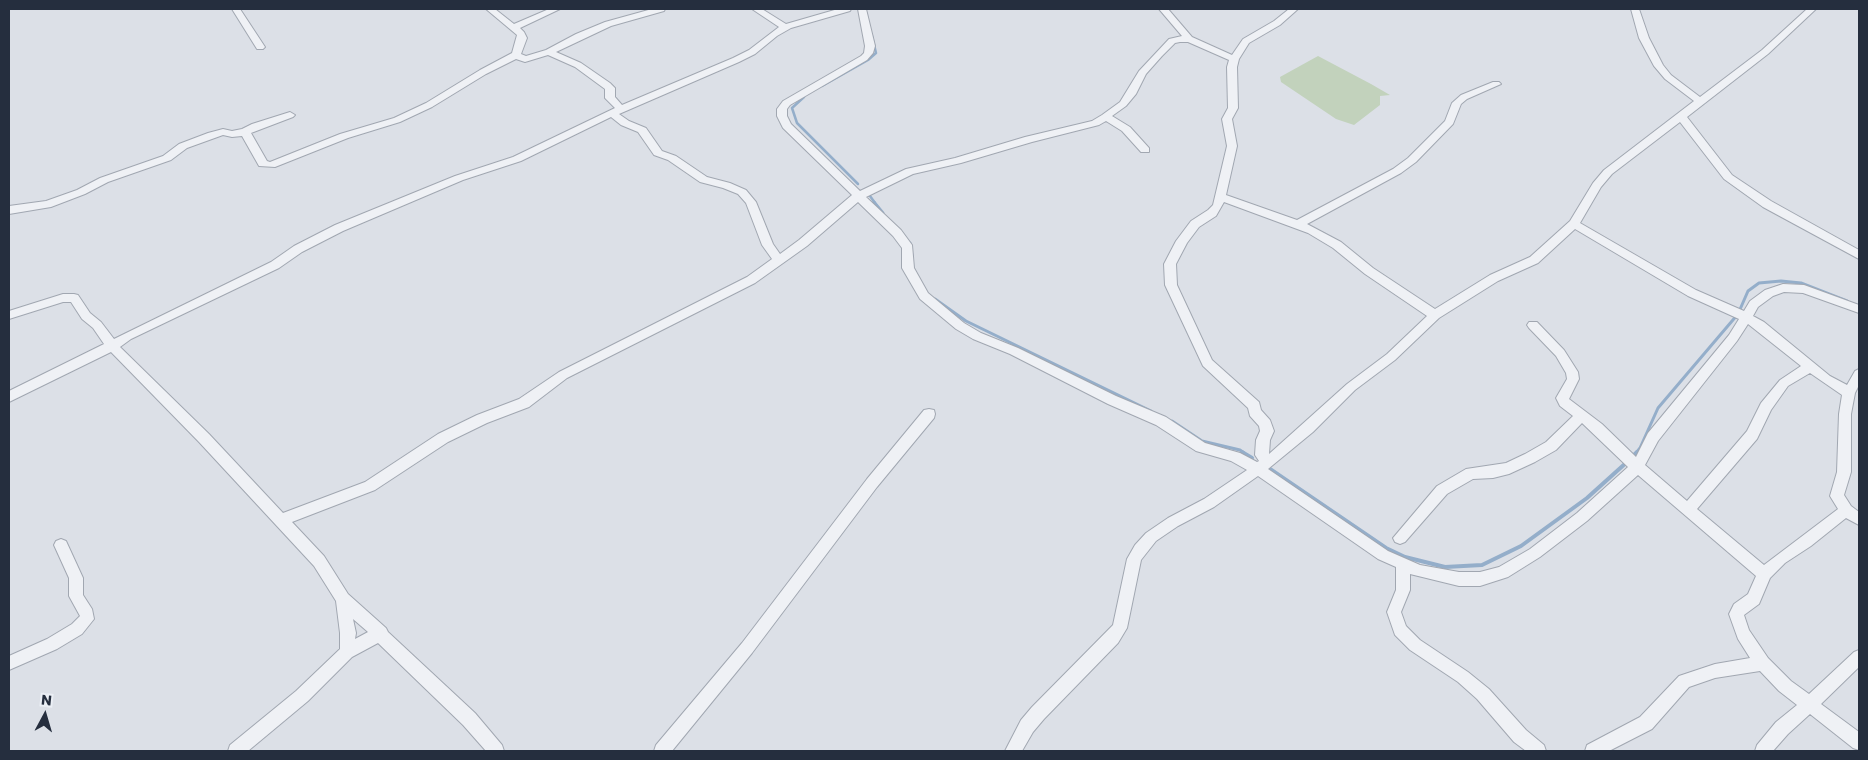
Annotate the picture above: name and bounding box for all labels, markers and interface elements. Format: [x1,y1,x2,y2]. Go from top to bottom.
north arrow [20,690,70,740]
text: N [40,690,53,711]

